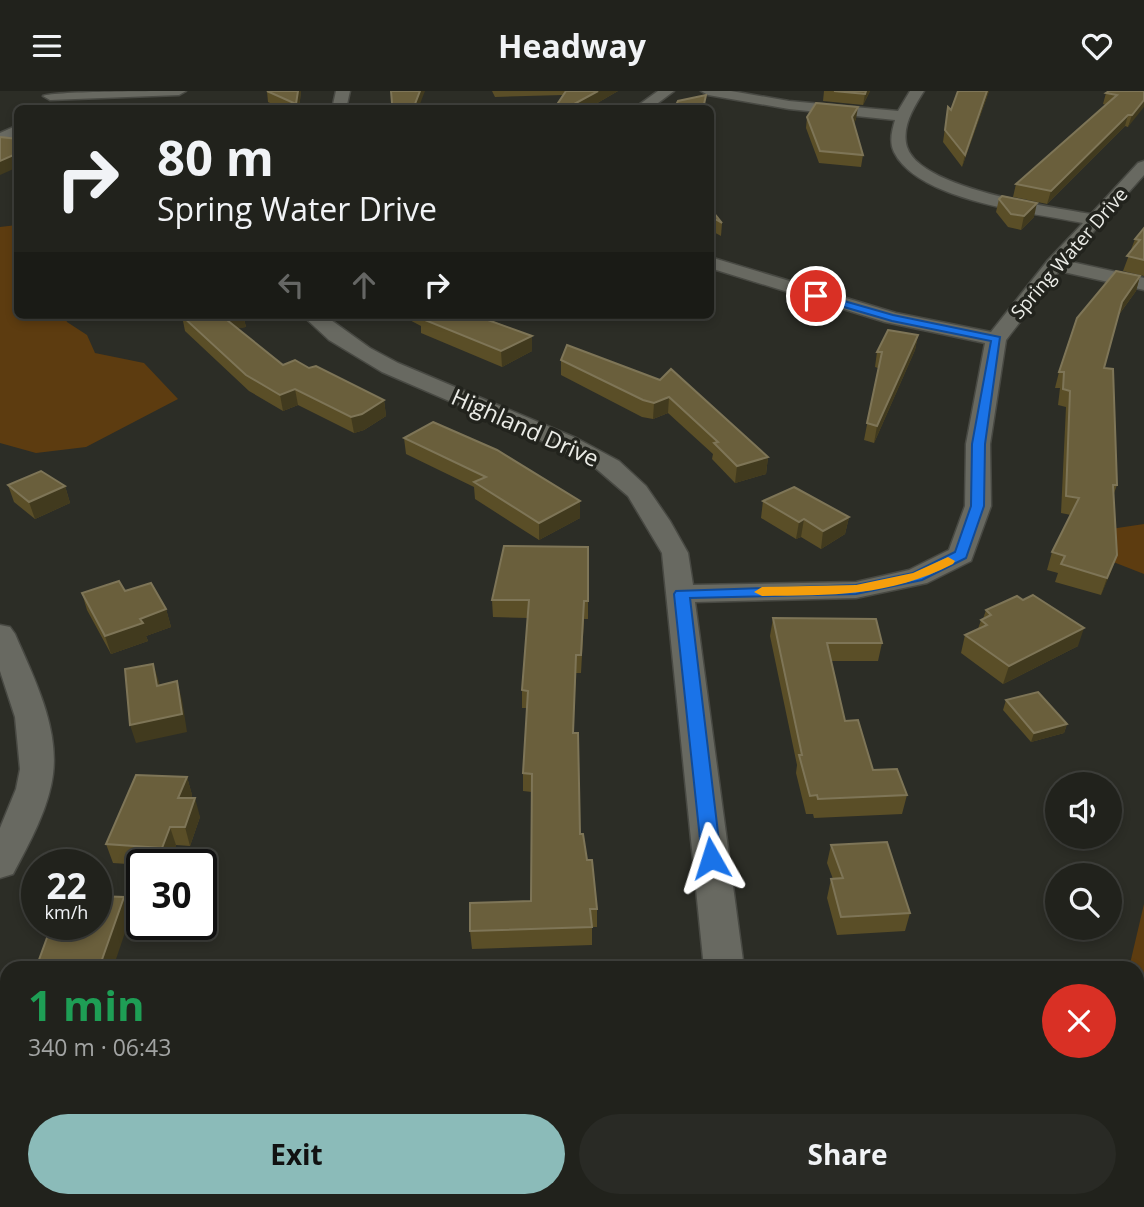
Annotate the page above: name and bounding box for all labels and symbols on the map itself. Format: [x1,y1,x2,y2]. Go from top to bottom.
street label: Spring Water Drive [1005,182,1133,324]
pin [786,266,846,326]
street label: Highland Drive [447,380,604,474]
position arrow [674,821,748,895]
speed limit sign: 30 [126,849,217,940]

